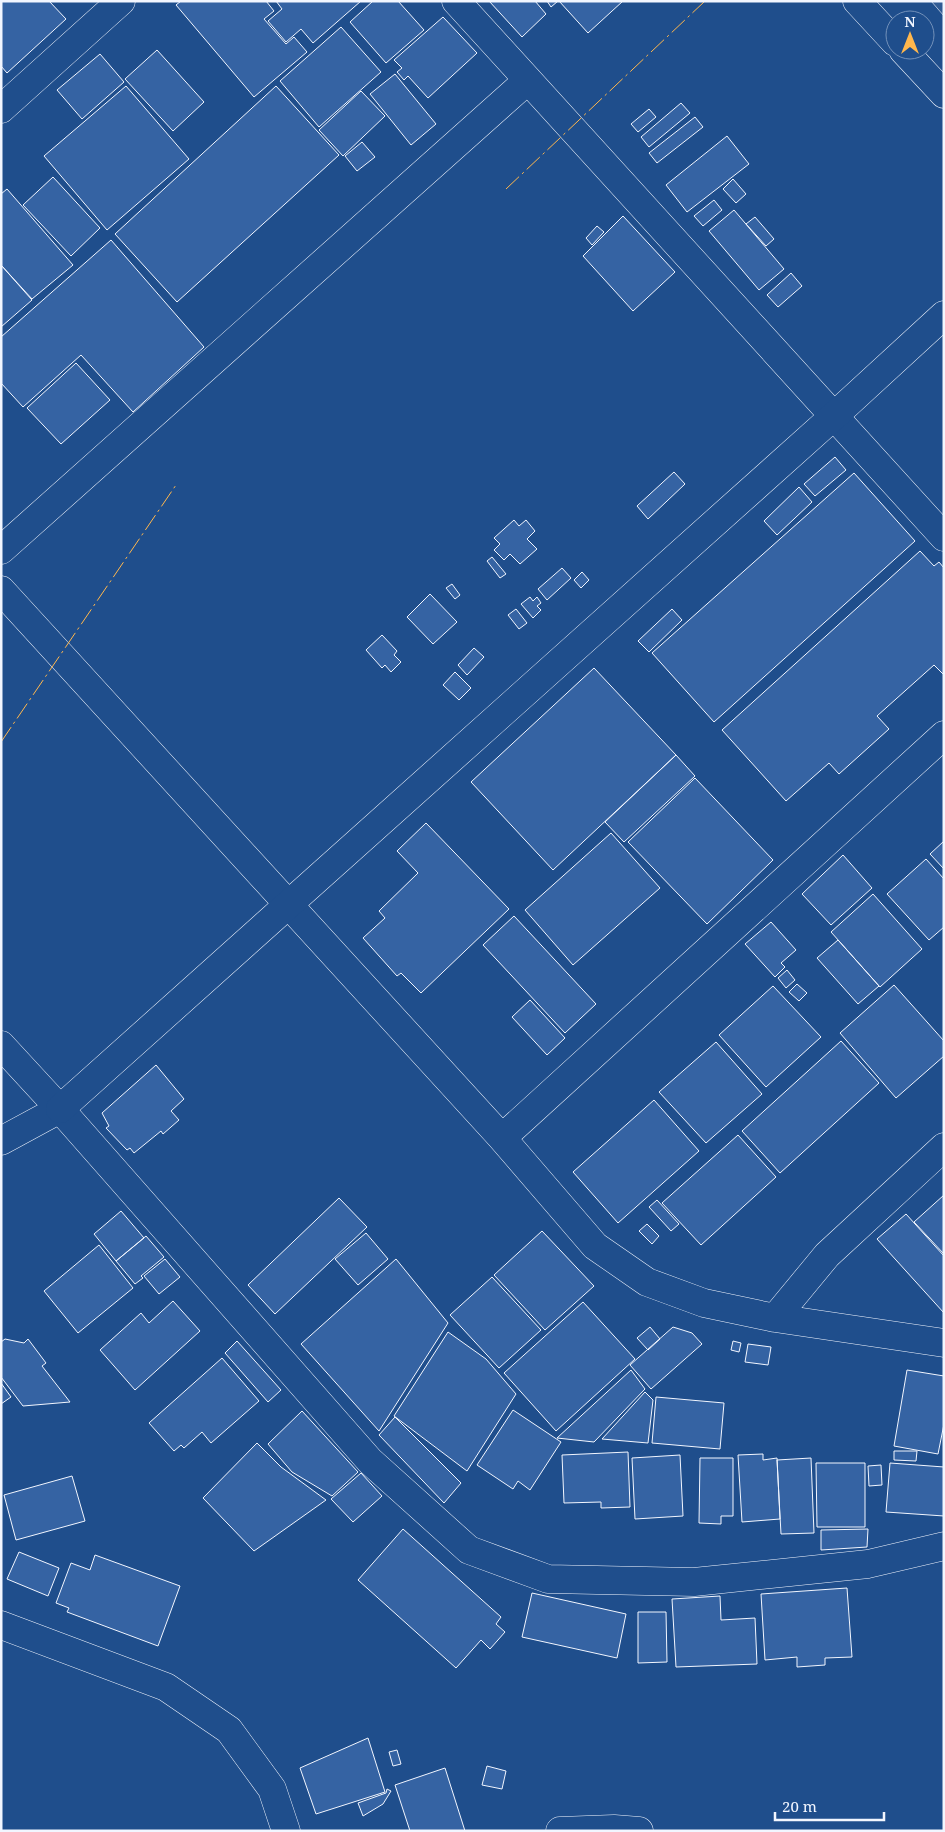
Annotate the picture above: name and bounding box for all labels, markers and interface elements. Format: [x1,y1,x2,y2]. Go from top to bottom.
north arrow [885,10,935,60]
text: N [904,12,916,31]
scale bar [775,1790,884,1822]
text: 20 m [782,1796,817,1816]

